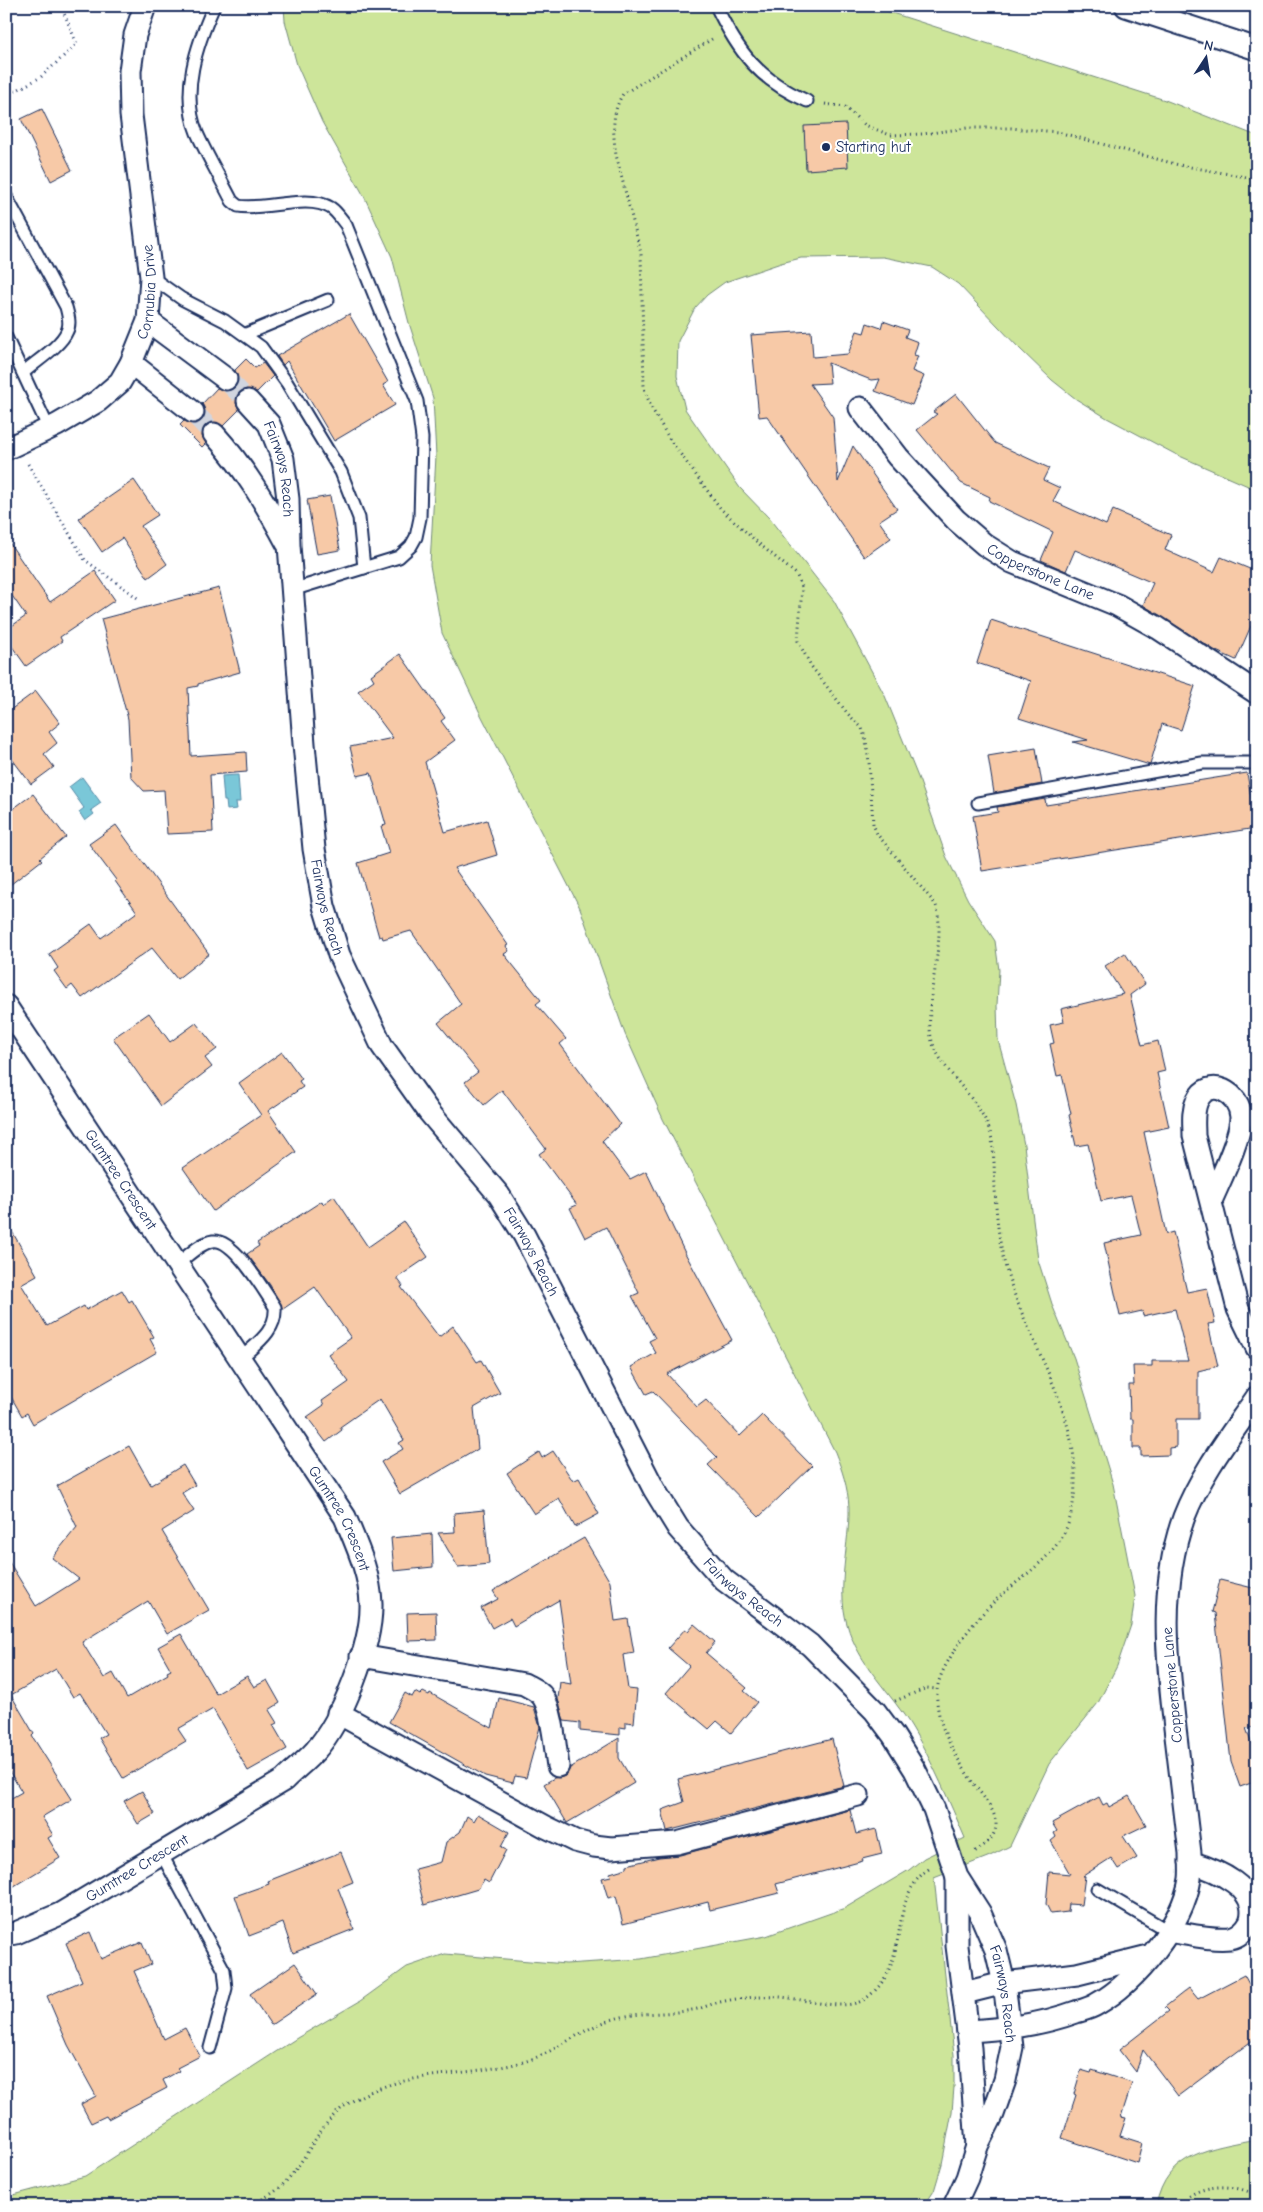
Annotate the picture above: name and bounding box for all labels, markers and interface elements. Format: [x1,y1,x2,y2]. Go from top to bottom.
north arrow [1180,32,1230,82]
text: N [1202,37,1215,55]
place label: Starting hut [836,138,911,156]
marker: Starting hut [820,141,832,153]
street label: Cornubia Drive [133,243,160,342]
street label: Fairways Reach [260,418,297,517]
street label: Copperstone Lane [984,539,1098,604]
street label: Fairways Reach [307,858,348,958]
street label: Gumtree Crescent [81,1126,161,1234]
street label: Fairways Reach [500,1204,563,1299]
street label: Gumtree Crescent [305,1462,374,1574]
street label: Fairways Reach [700,1554,787,1631]
street label: Copperstone Lane [1158,1626,1186,1744]
street label: Gumtree Crescent [82,1830,192,1906]
street label: Fairways Reach [986,1942,1020,2044]

